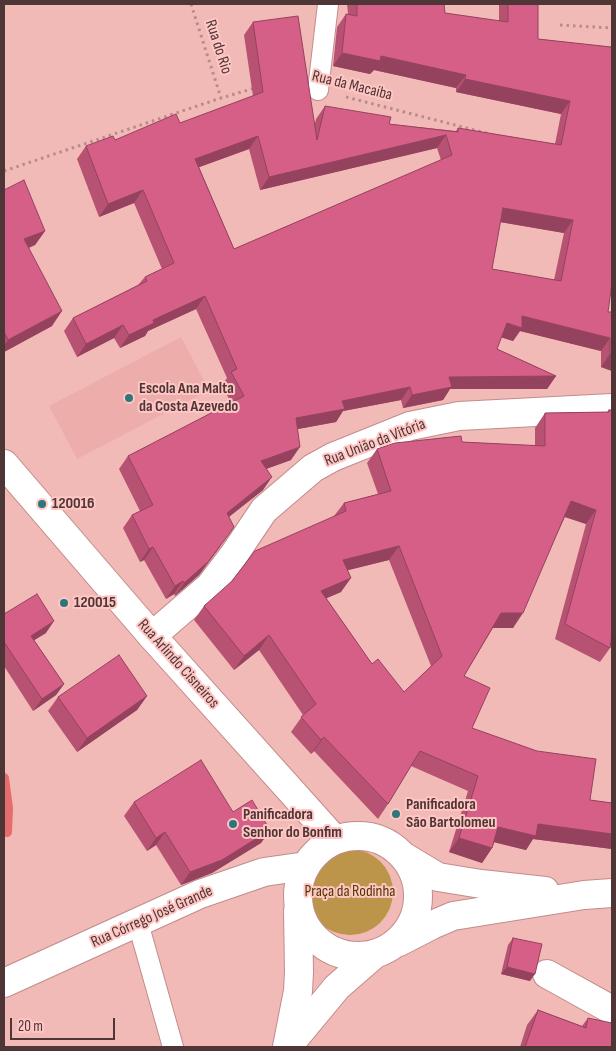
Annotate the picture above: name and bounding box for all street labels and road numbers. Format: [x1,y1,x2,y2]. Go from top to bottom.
street label: Rua do Rio [200,18,236,76]
street label: Rua da Macaíba [310,67,394,105]
street label: Rua União da Vitória [322,415,428,471]
street label: Rua Arlindo Cisneiros [133,616,223,712]
street label: Rua Córrego José Grande [88,882,216,952]

